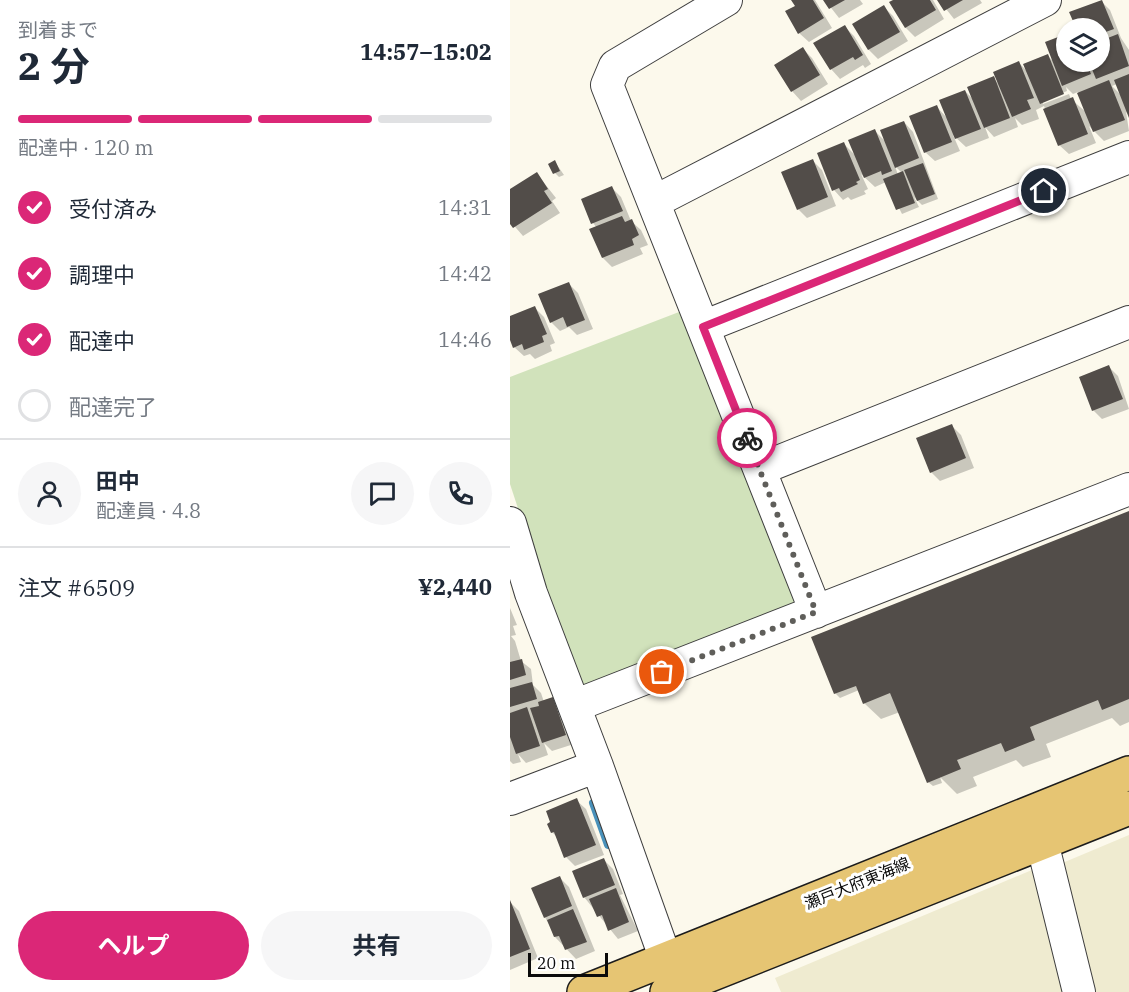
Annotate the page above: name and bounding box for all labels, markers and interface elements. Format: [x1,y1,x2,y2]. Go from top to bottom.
text: 到着まで [18,16,98,43]
map controls [1056,18,1110,72]
button: layers [1056,18,1110,72]
text: 14:57–15:02 [360,37,492,66]
text: 2 分 [18,40,89,91]
text: 配達中 · 120 m [18,134,153,161]
pin [1018,165,1069,216]
icon: home [1027,174,1060,207]
icon: check [18,191,51,224]
text: 受付済み [69,194,157,223]
text: 14:31 [438,194,492,221]
icon: check [18,257,51,290]
text: 調理中 [69,260,135,289]
text: 14:42 [438,260,492,287]
icon: check [18,323,51,356]
text: 配達中 [69,326,135,355]
text: 14:46 [438,326,492,353]
text: 配達完了 [69,392,157,421]
courier [717,408,777,468]
icon: bike [731,422,764,455]
button: person [18,462,81,525]
button: chat [351,462,414,525]
button: phone [429,462,492,525]
text: 田中 [96,466,140,495]
text: 配達員 · 4.8 [96,497,201,524]
text: ¥2,440 [418,572,492,601]
text: 注文 #6509 [18,573,135,602]
pin [636,646,687,697]
icon: bag [645,655,678,688]
street label: 瀬戸大府東海線 [801,853,913,913]
button: ヘルプ [18,911,249,980]
button: 共有 [261,911,492,980]
scale bar [528,950,608,978]
text: 20 m [537,953,575,973]

